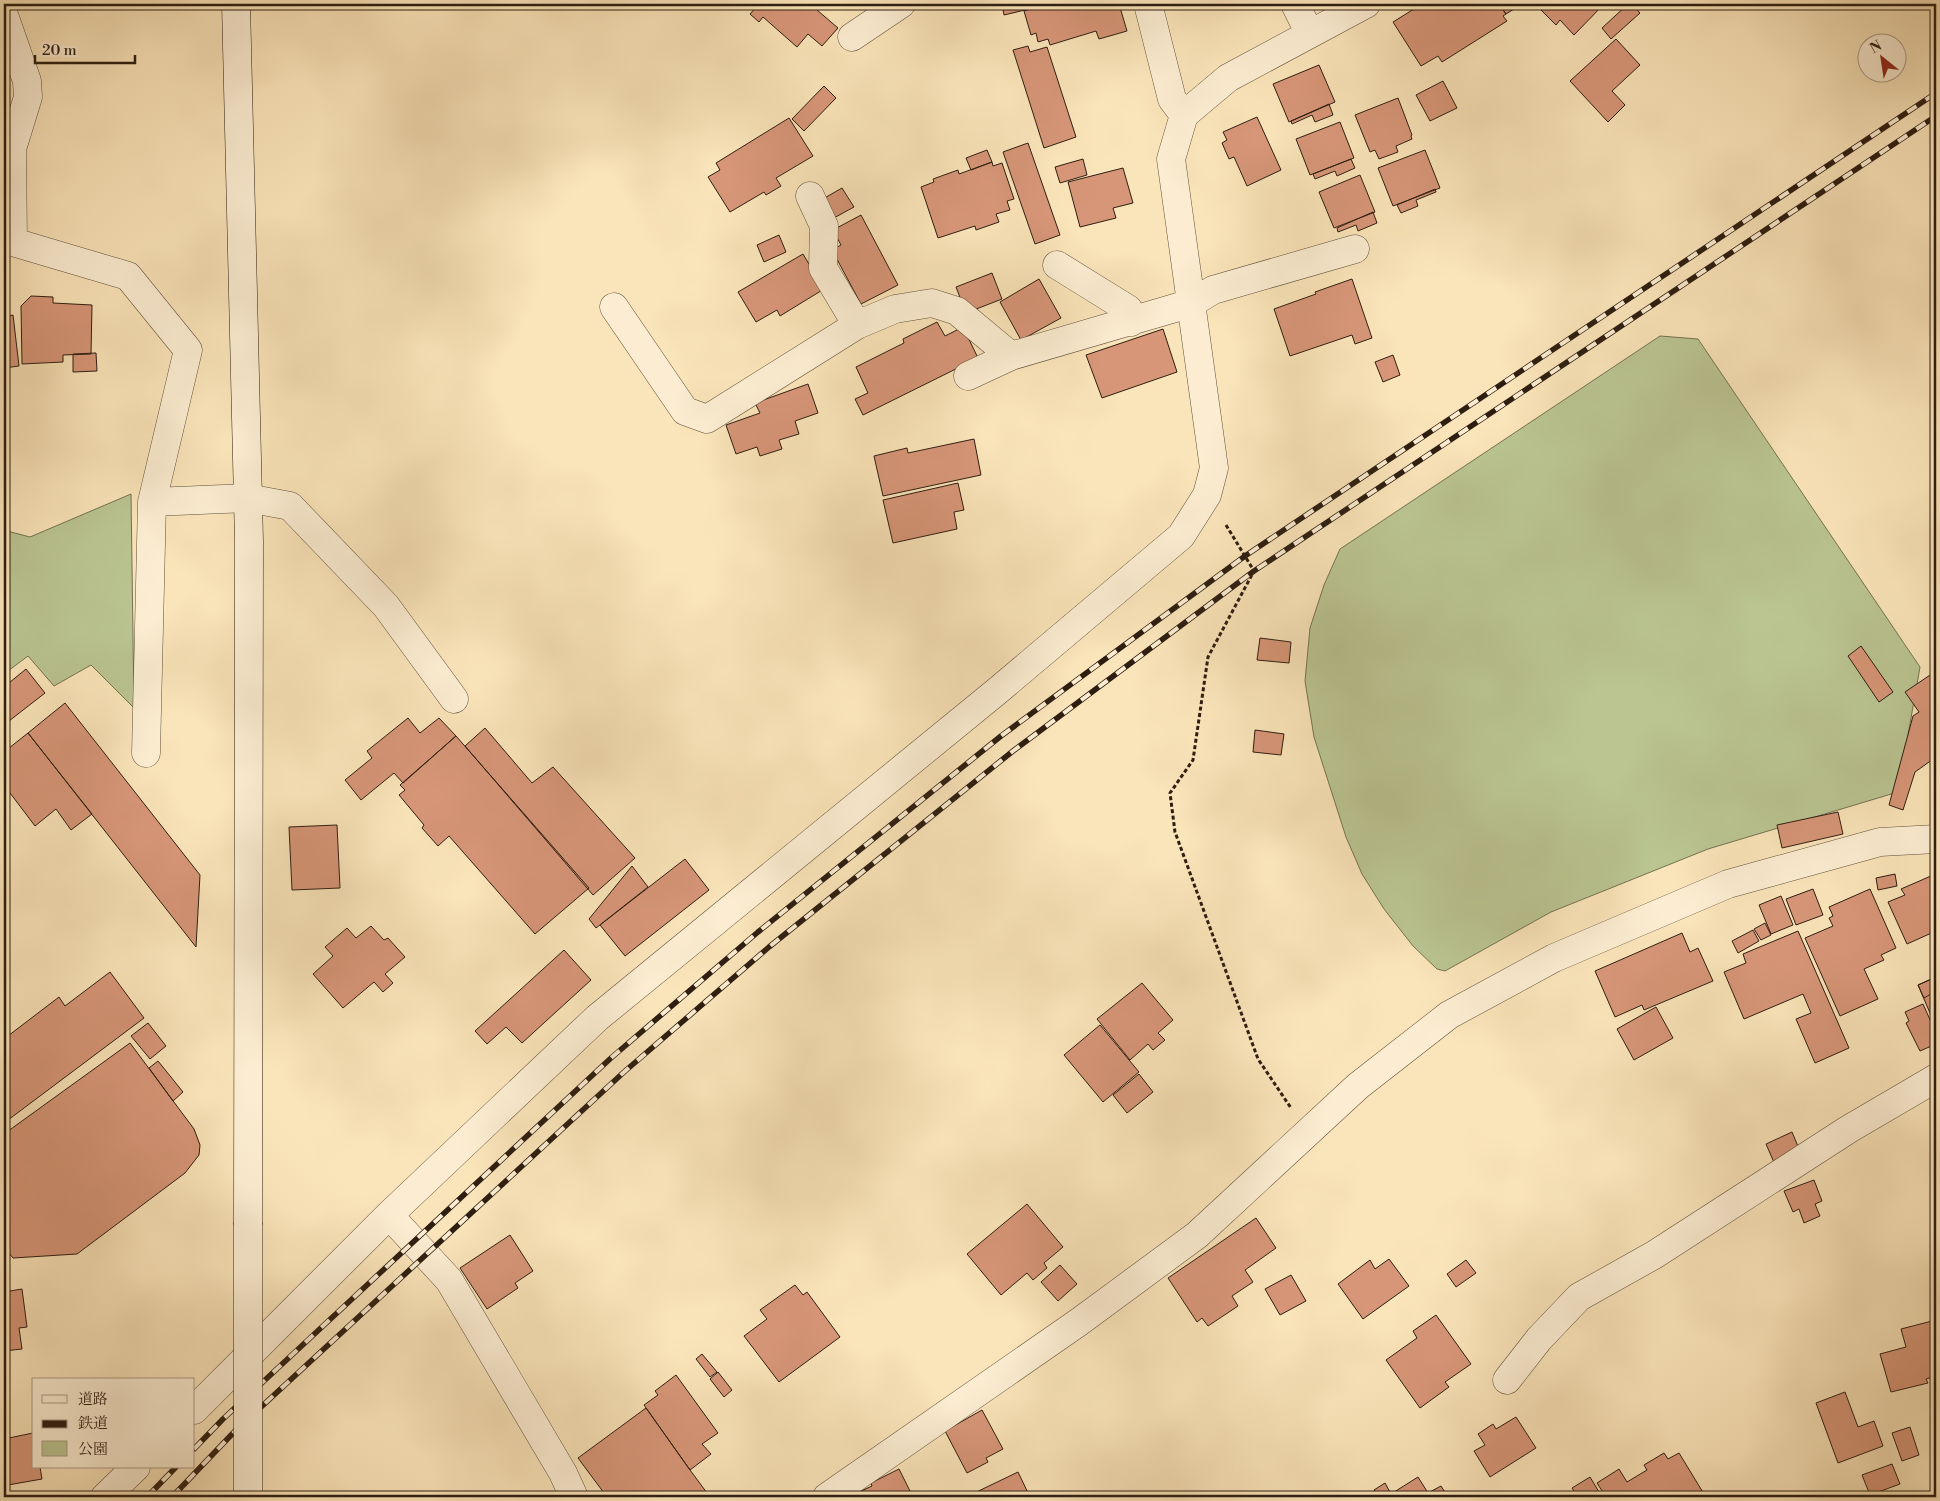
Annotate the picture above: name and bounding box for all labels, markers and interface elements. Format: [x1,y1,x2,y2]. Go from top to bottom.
scale bar [35,32,135,64]
north arrow [1858,32,1908,82]
text: N [1867,37,1885,58]
text: 20 m [42,41,77,60]
legend [32,1378,195,1468]
text: 道路 [78,1390,108,1409]
text: 鉄道 [78,1414,108,1433]
text: 公園 [78,1440,108,1459]

